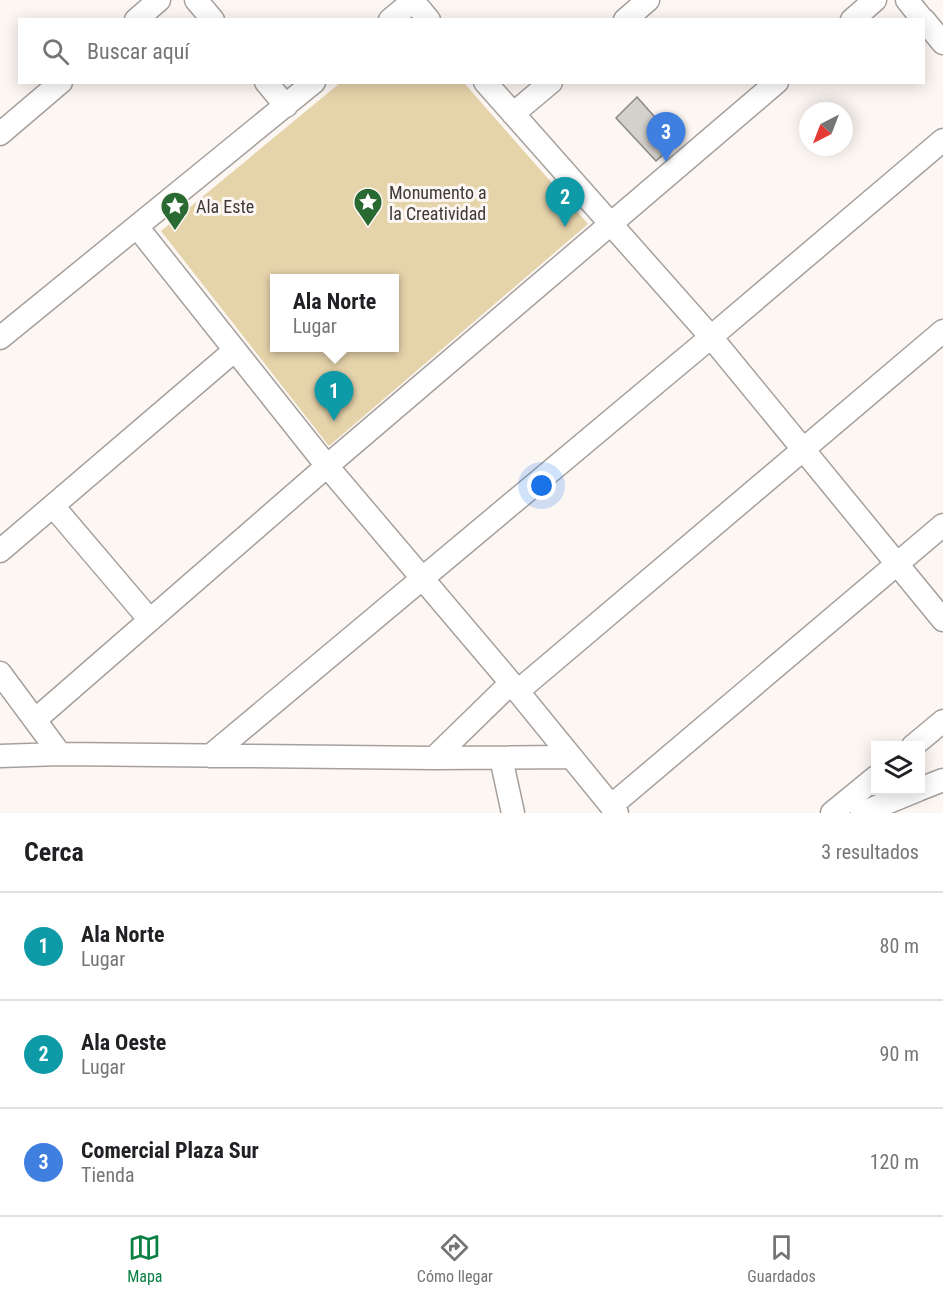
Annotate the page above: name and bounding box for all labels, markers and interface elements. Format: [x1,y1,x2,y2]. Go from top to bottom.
search box [18,18,925,84]
icon: search [39,35,72,68]
text: Buscar aquí [87,39,190,64]
north arrow [799,102,853,156]
pin: 3 [646,112,686,162]
pin: 2 [546,178,584,227]
place label: Monumento a la Creatividad [389,182,487,224]
place icon: Monumento a la Creatividad [352,186,384,228]
place icon: Ala Este [159,190,191,232]
place label: Ala Este [196,196,254,217]
popup [270,274,399,352]
text: Ala Norte [293,289,376,314]
text: Lugar [293,314,337,338]
pin: 1 [314,372,354,421]
your location [527,471,556,500]
map controls [871,741,925,795]
button: layers [871,741,925,795]
text: Cerca [24,837,84,867]
text: 3 resultados [821,840,919,864]
text: Ala Norte [81,922,165,947]
text: 1 [38,934,49,958]
text: 80 m [880,934,919,958]
text: Lugar [81,947,125,971]
text: Ala Oeste [81,1030,166,1055]
text: 2 [38,1042,49,1066]
text: 90 m [880,1042,919,1066]
text: Lugar [81,1055,125,1079]
text: Comercial Plaza Sur [81,1138,259,1163]
text: 3 [38,1150,49,1174]
text: 120 m [870,1150,919,1174]
text: Tienda [81,1163,135,1187]
tab: Mapa [127,1231,162,1286]
tab: Cómo llegar [417,1231,493,1286]
tab: Guardados [747,1231,816,1286]

